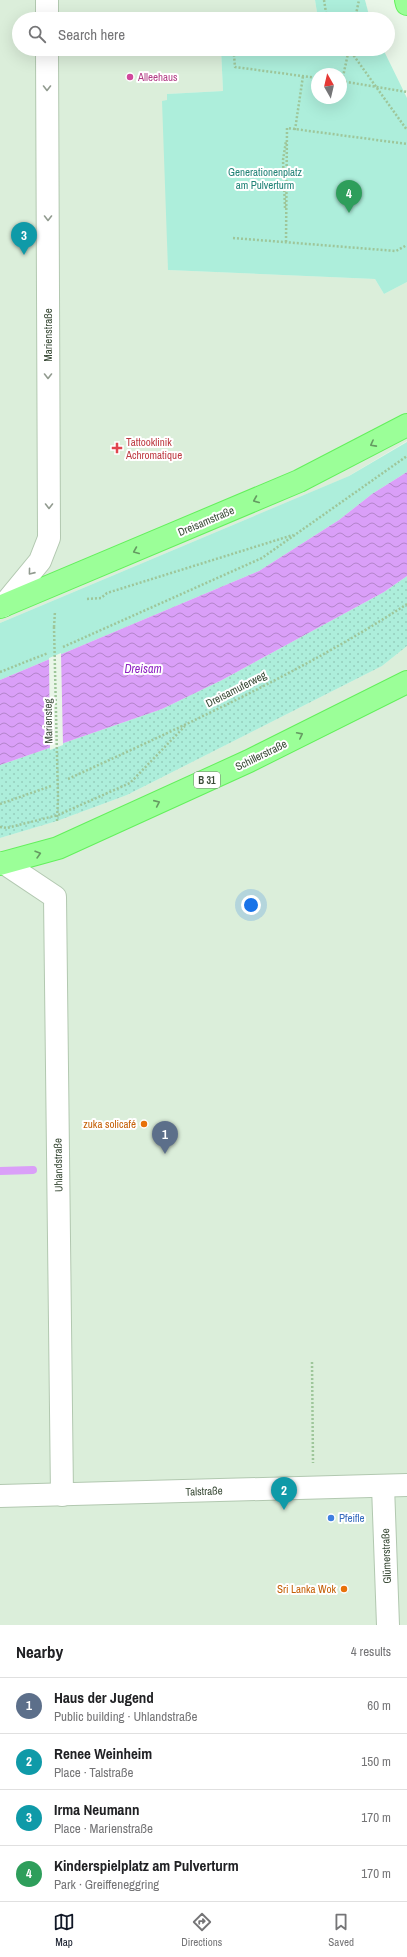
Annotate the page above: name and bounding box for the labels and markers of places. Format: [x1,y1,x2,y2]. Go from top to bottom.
place label: Alleehaus [137,70,178,84]
marker: Alleehaus [125,72,135,82]
pin: 4 [336,180,362,213]
pin: 3 [11,222,37,255]
place label: Tattooklinik Achromatique [125,435,182,462]
marker: Tattooklinik Achromatique [111,442,123,454]
place label: zuka solicafé [83,1117,136,1131]
marker: zuka solicafé [139,1119,149,1129]
pin: 1 [152,1121,178,1154]
pin: 2 [271,1477,297,1510]
place label: Pfeifle [339,1511,365,1525]
marker: Pfeifle [326,1513,336,1523]
place label: Sri Lanka Wok [277,1582,336,1596]
marker: Sri Lanka Wok [339,1584,349,1594]

